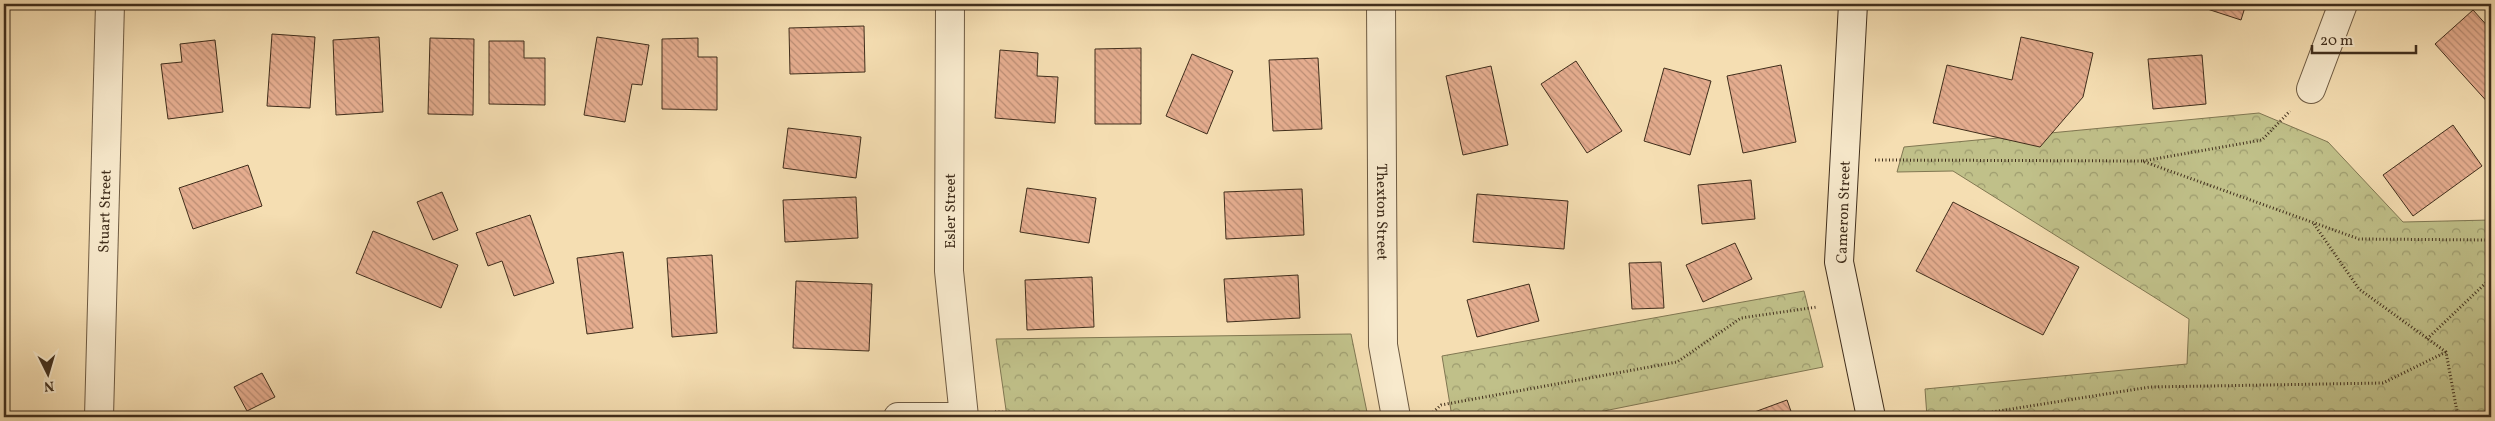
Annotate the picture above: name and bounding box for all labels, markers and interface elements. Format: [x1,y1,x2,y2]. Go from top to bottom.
scale bar [2312,22,2416,54]
text: 20 m [2320,31,2353,52]
street label: Cameron Street [1832,160,1857,264]
street label: Thexton Street [1370,164,1392,260]
street label: Stuart Street [94,169,118,253]
street label: Esler Street [941,173,962,249]
north arrow [22,348,72,398]
text: N [43,376,55,395]

